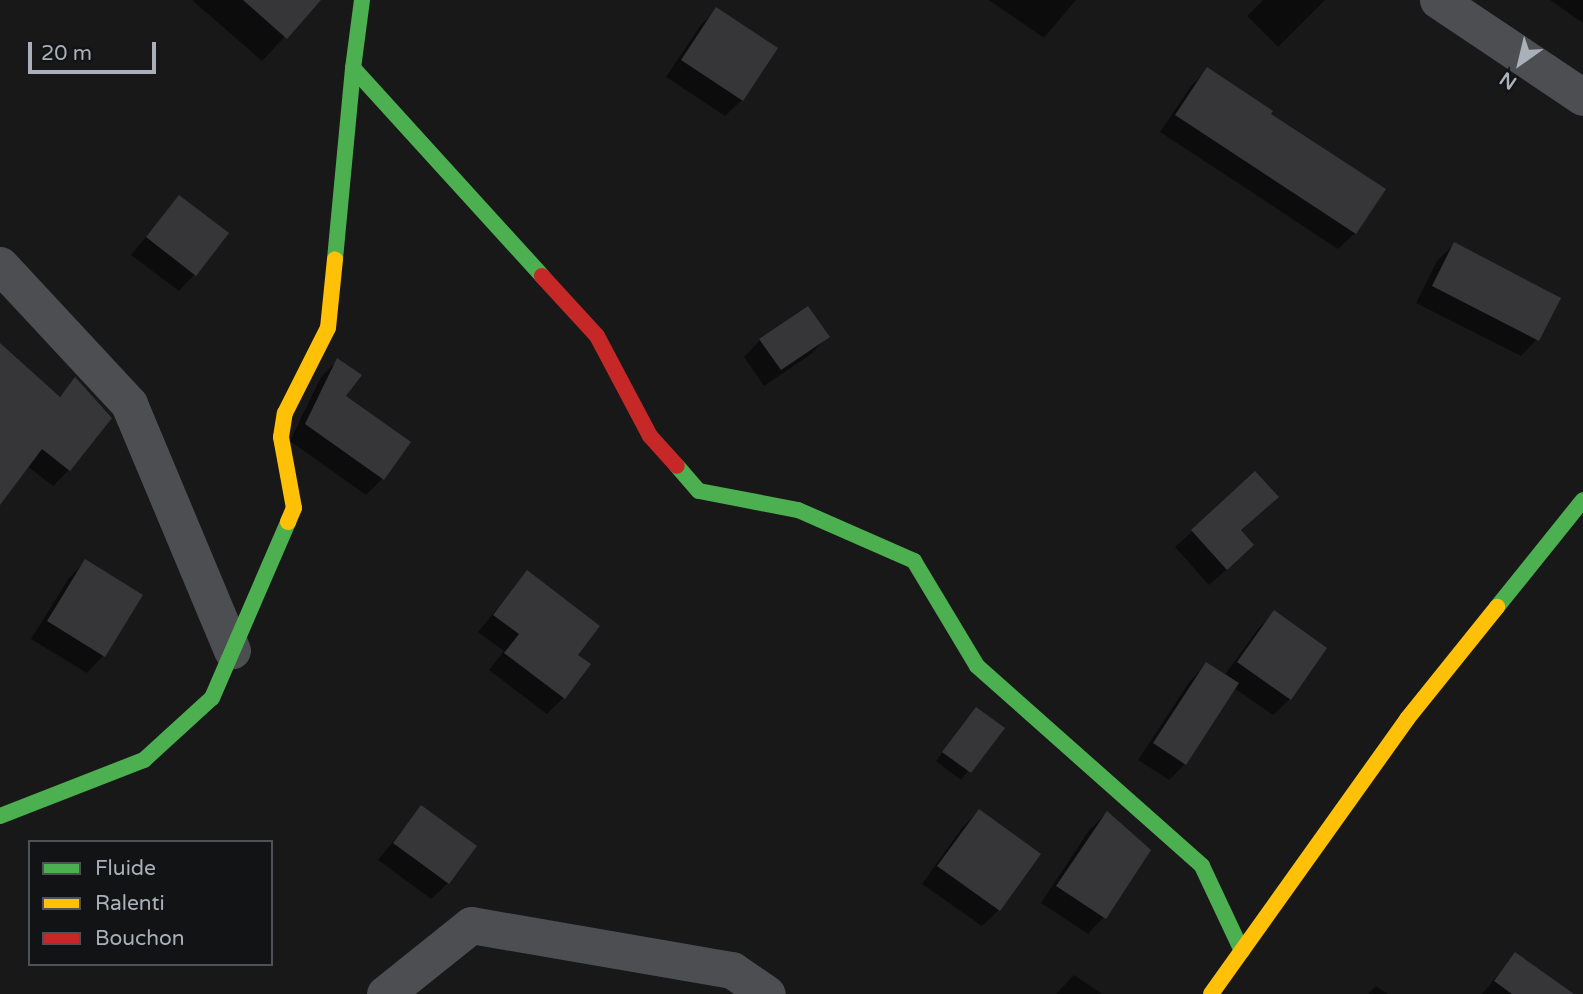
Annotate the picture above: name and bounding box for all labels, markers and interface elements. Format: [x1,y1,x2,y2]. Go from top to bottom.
scale bar [32,28,159,72]
north arrow [1485,28,1555,98]
text: 20 m [41,41,92,66]
text: N [1496,67,1521,94]
legend [28,840,273,966]
text: Fluide [95,856,156,881]
text: Ralenti [95,891,165,916]
text: Bouchon [95,926,185,951]

